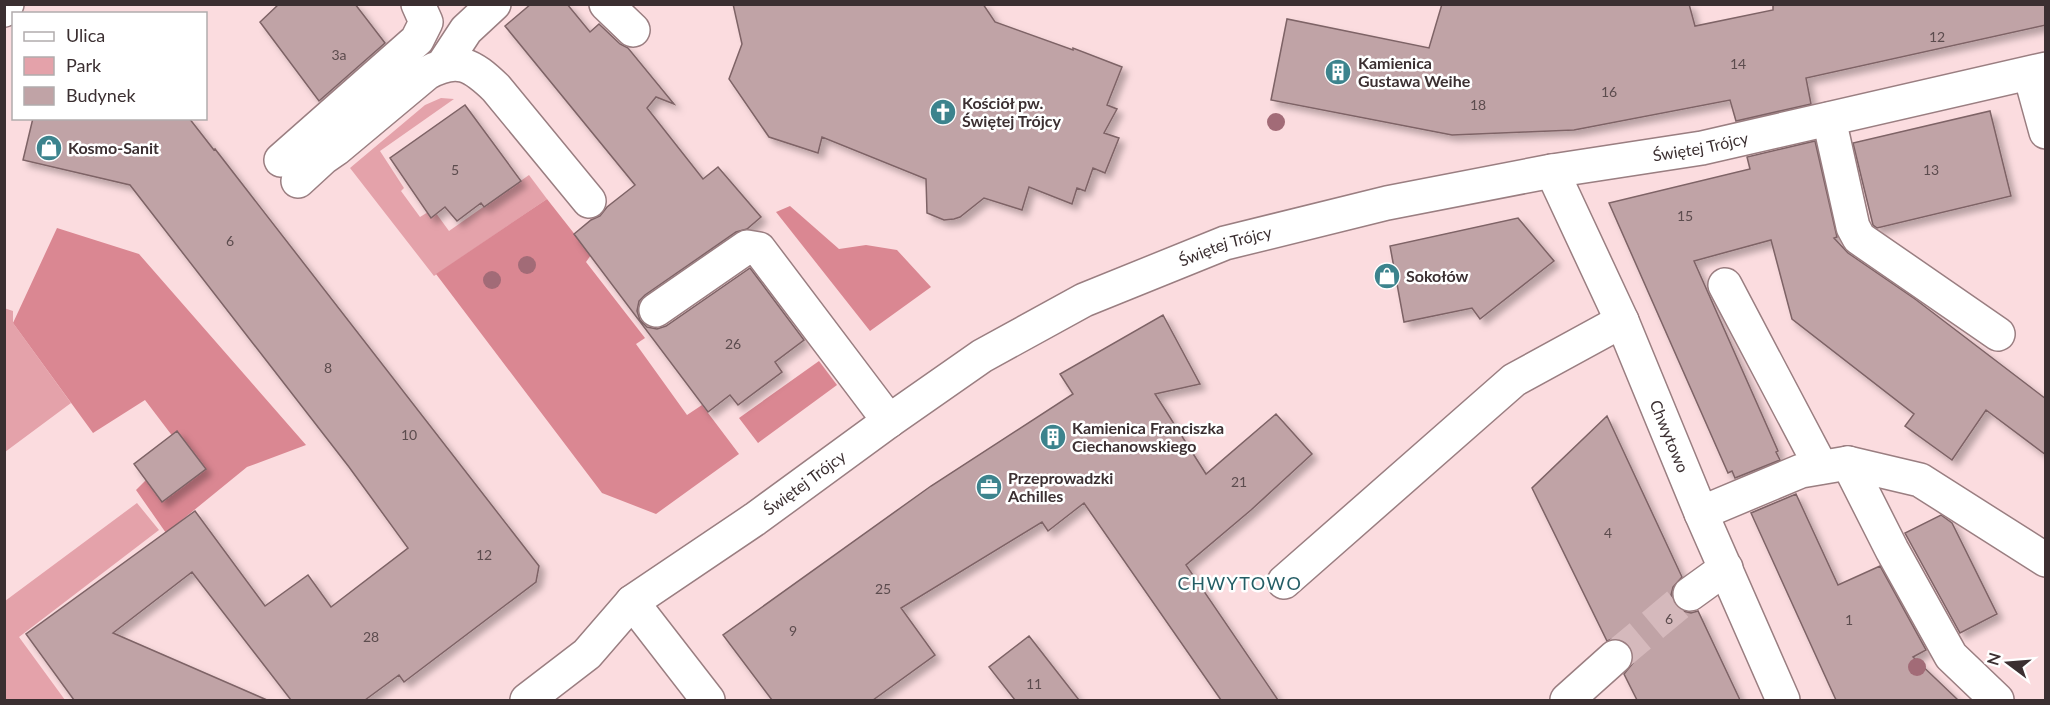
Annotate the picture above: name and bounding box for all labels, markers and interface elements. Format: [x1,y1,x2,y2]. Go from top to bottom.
legend [12,12,207,120]
text: Ulica [66,24,105,46]
house number: 12 [1929,28,1945,45]
house number: 3a [331,46,347,63]
place label: Kamienica Gustawa Weihe [1358,53,1471,90]
text: Park [66,54,102,76]
house number: 14 [1730,55,1746,72]
building icon: Kamienica Gustawa Weihe [1323,57,1353,87]
house number: 16 [1601,83,1617,100]
text: Budynek [66,84,136,106]
place label: Kościół pw. Świętej Trójcy [962,93,1061,130]
house number: 18 [1470,96,1486,113]
church icon: Kościół pw. Świętej Trójcy [928,97,958,127]
street label: Świętej Trójcy [1651,128,1751,164]
shop icon: Kosmo-Sanit [34,133,64,163]
place label: Kosmo-Sanit [68,138,159,157]
house number: 5 [451,161,459,178]
house number: 13 [1923,161,1939,178]
house number: 15 [1677,207,1693,224]
street label: Świętej Trójcy [1176,222,1274,270]
house number: 6 [226,232,234,249]
shop icon: Sokołów [1372,261,1402,291]
place label: Sokołów [1406,266,1469,285]
house number: 26 [725,335,741,352]
house number: 8 [324,359,332,376]
street label: Chwytowo [1646,397,1693,475]
place label: Kamienica Franciszka Ciechanowskiego [1072,418,1224,455]
building icon: Kamienica Franciszka Ciechanowskiego [1038,422,1068,452]
house number: 10 [401,426,417,443]
street label: Świętej Trójcy [759,446,849,519]
place label: Przeprowadzki Achilles [1007,468,1113,505]
office icon: Przeprowadzki Achilles [974,472,1004,502]
house number: 21 [1231,473,1247,490]
house number: 4 [1604,524,1612,541]
house number: 12 [476,546,492,563]
district label: CHWYTOWO [1178,572,1302,594]
house number: 25 [875,580,891,597]
house number: 6 [1665,610,1673,627]
house number: 1 [1845,611,1853,628]
house number: 9 [789,622,797,639]
house number: 28 [363,628,379,645]
north arrow [1978,633,2038,693]
text: N [1982,650,2004,667]
house number: 11 [1026,675,1042,692]

